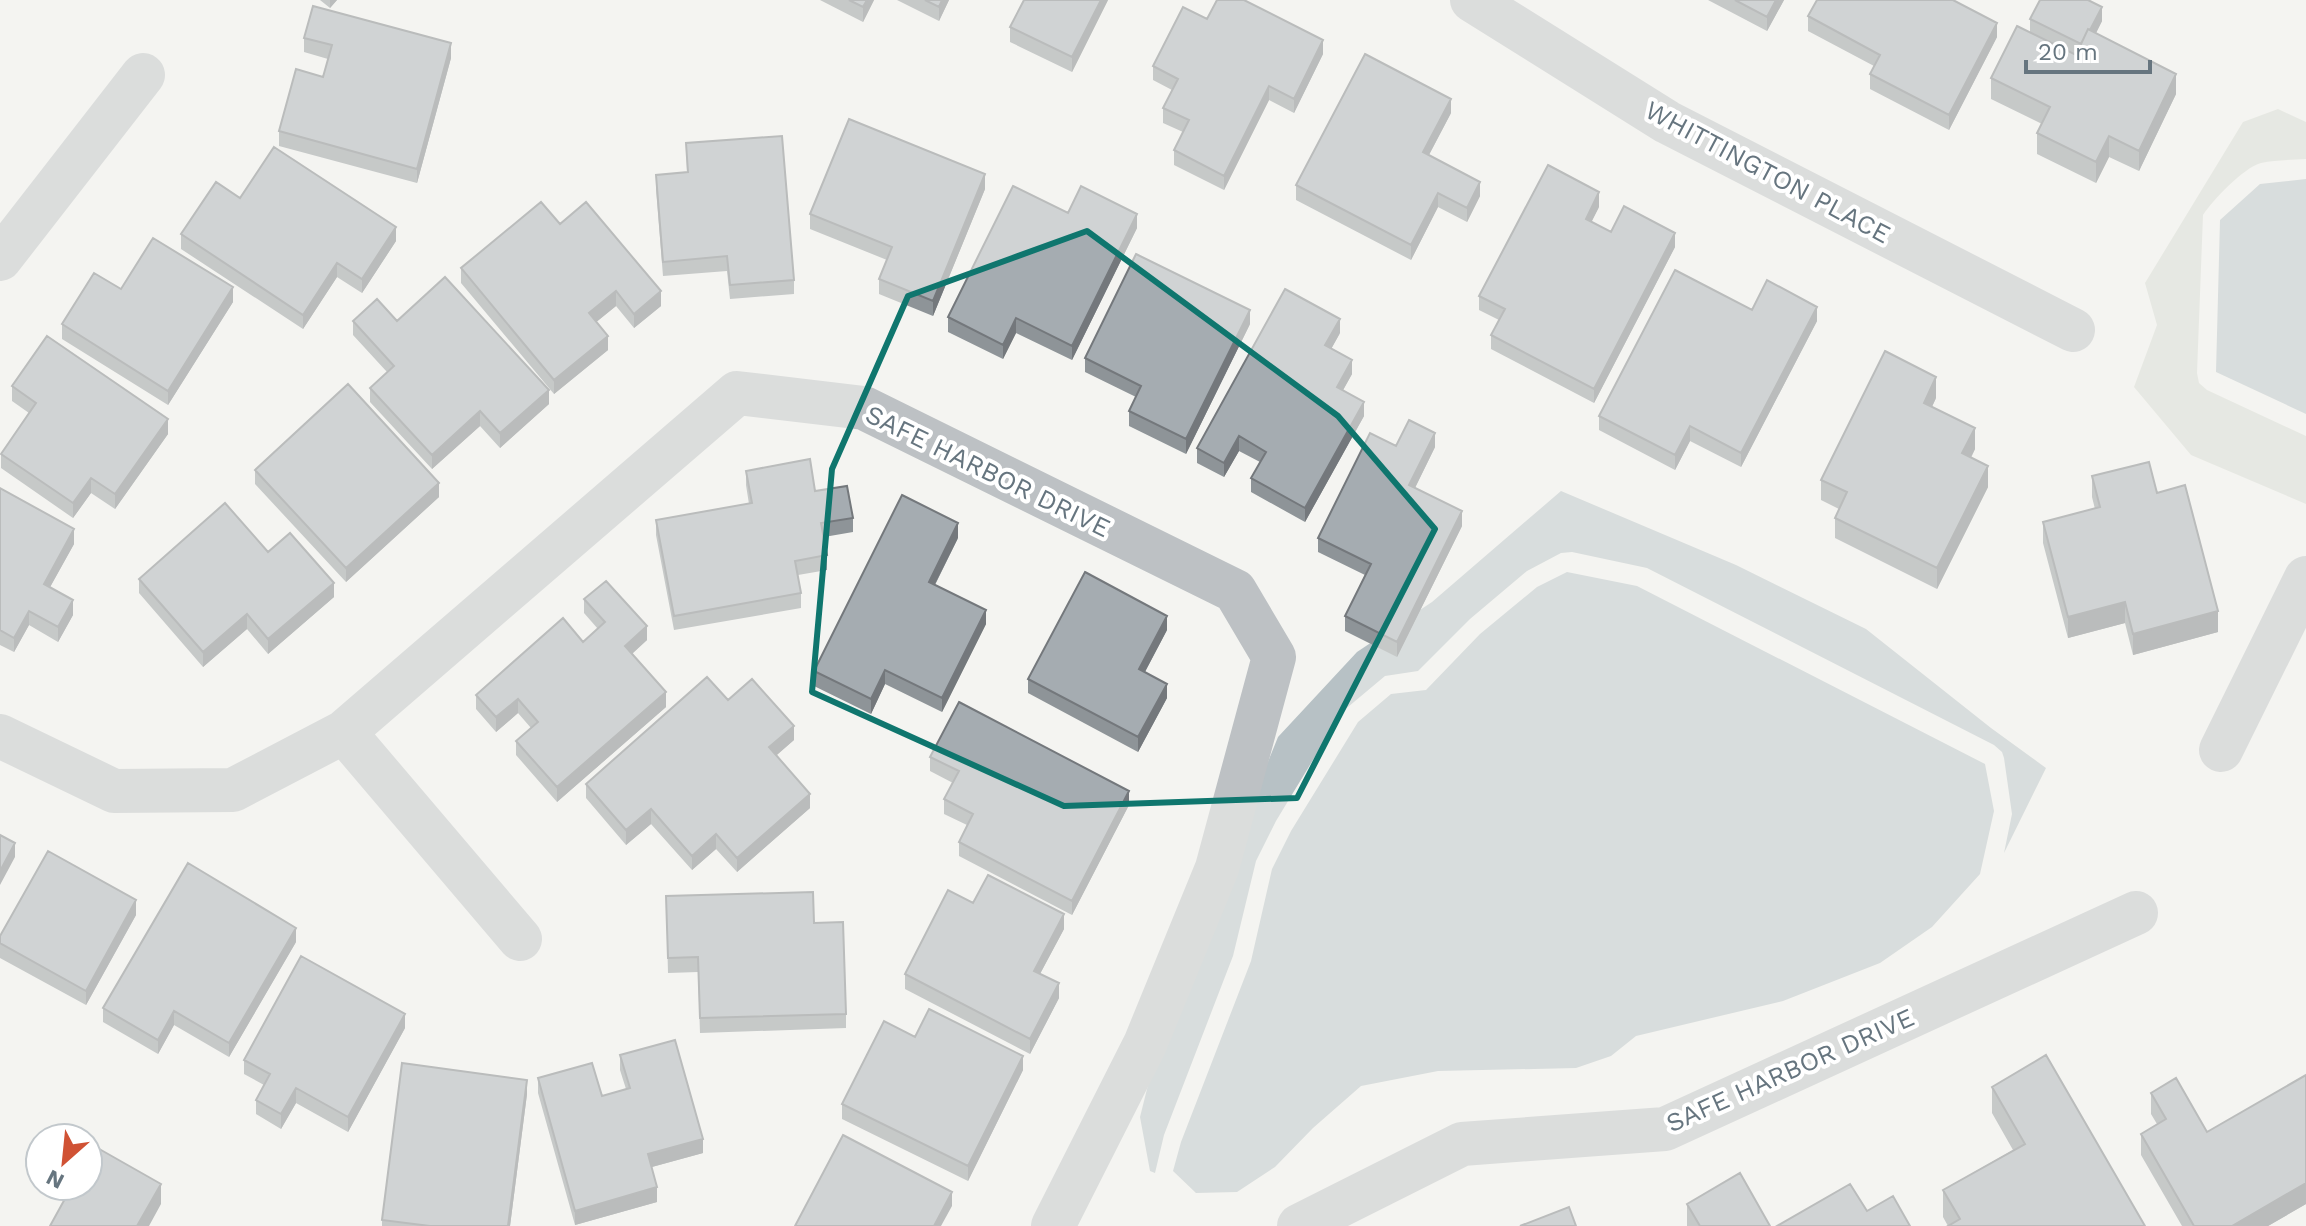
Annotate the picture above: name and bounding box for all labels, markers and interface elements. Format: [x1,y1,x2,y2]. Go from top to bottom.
scale bar [2026,24,2150,74]
text: 20 m [2038,38,2098,66]
street label: WHITTINGTON PLACE [1640,95,1896,249]
street label: SAFE HARBOR DRIVE [861,399,1115,543]
street label: SAFE HARBOR DRIVE [1661,1002,1919,1138]
north arrow [24,1122,104,1202]
text: N [42,1165,68,1194]

